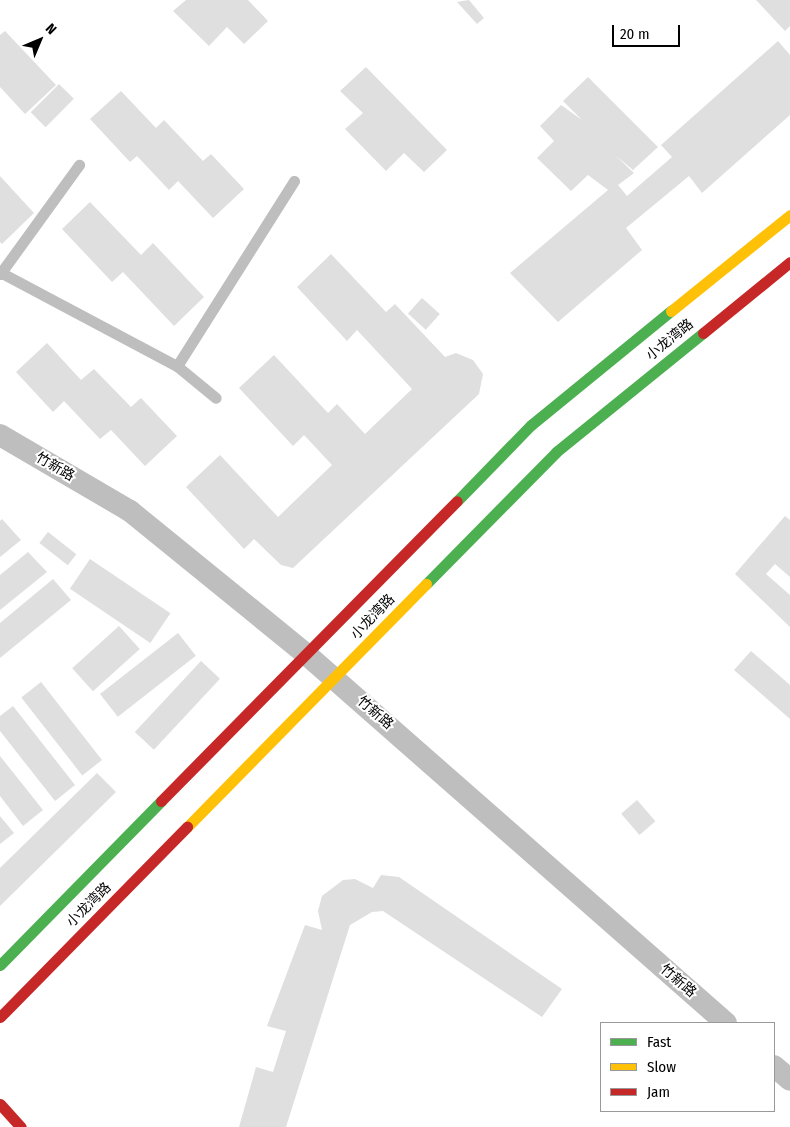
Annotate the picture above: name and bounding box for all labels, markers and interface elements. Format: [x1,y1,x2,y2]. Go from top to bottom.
north arrow [15,15,65,65]
scale bar [615,15,682,47]
text: N [42,20,60,38]
text: 20 m [620,25,650,43]
street label: 小龙湾路 [643,316,697,364]
street label: 竹新路 [33,449,77,485]
street label: 小龙湾路 [348,591,398,643]
street label: 竹新路 [354,693,396,733]
street label: 小龙湾路 [63,879,115,931]
street label: 竹新路 [657,961,699,1001]
legend [600,1022,775,1112]
text: Fast [647,1033,671,1051]
text: Slow [647,1058,676,1076]
text: Jam [647,1083,670,1101]

